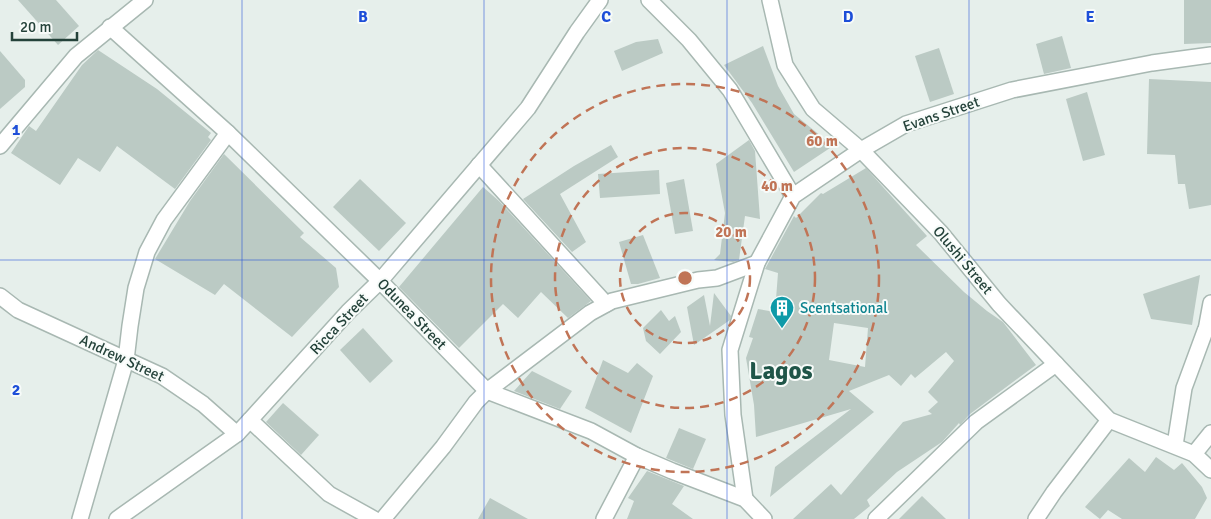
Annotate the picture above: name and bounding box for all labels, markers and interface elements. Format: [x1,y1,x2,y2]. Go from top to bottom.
text: B [358,7,368,27]
text: C [601,7,611,27]
text: D [843,7,854,27]
text: E [1085,7,1095,27]
scale bar [12,10,78,42]
text: 20 m [20,18,51,36]
street label: Evans Street [900,93,982,135]
text: 1 [12,120,21,140]
text: 60 m [806,132,838,150]
text: 40 m [761,177,793,195]
street label: Olushi Street [929,222,997,298]
text: 20 m [715,223,747,241]
centre of rings [676,269,694,287]
street label: Odunea Street [374,275,450,353]
street label: Ricca Street [306,290,372,358]
building icon: Scentsational [769,295,795,329]
place label: Scentsational [800,299,888,317]
street label: Andrew Street [77,331,167,385]
district label: Lagos [749,355,813,386]
text: 2 [12,380,20,400]

